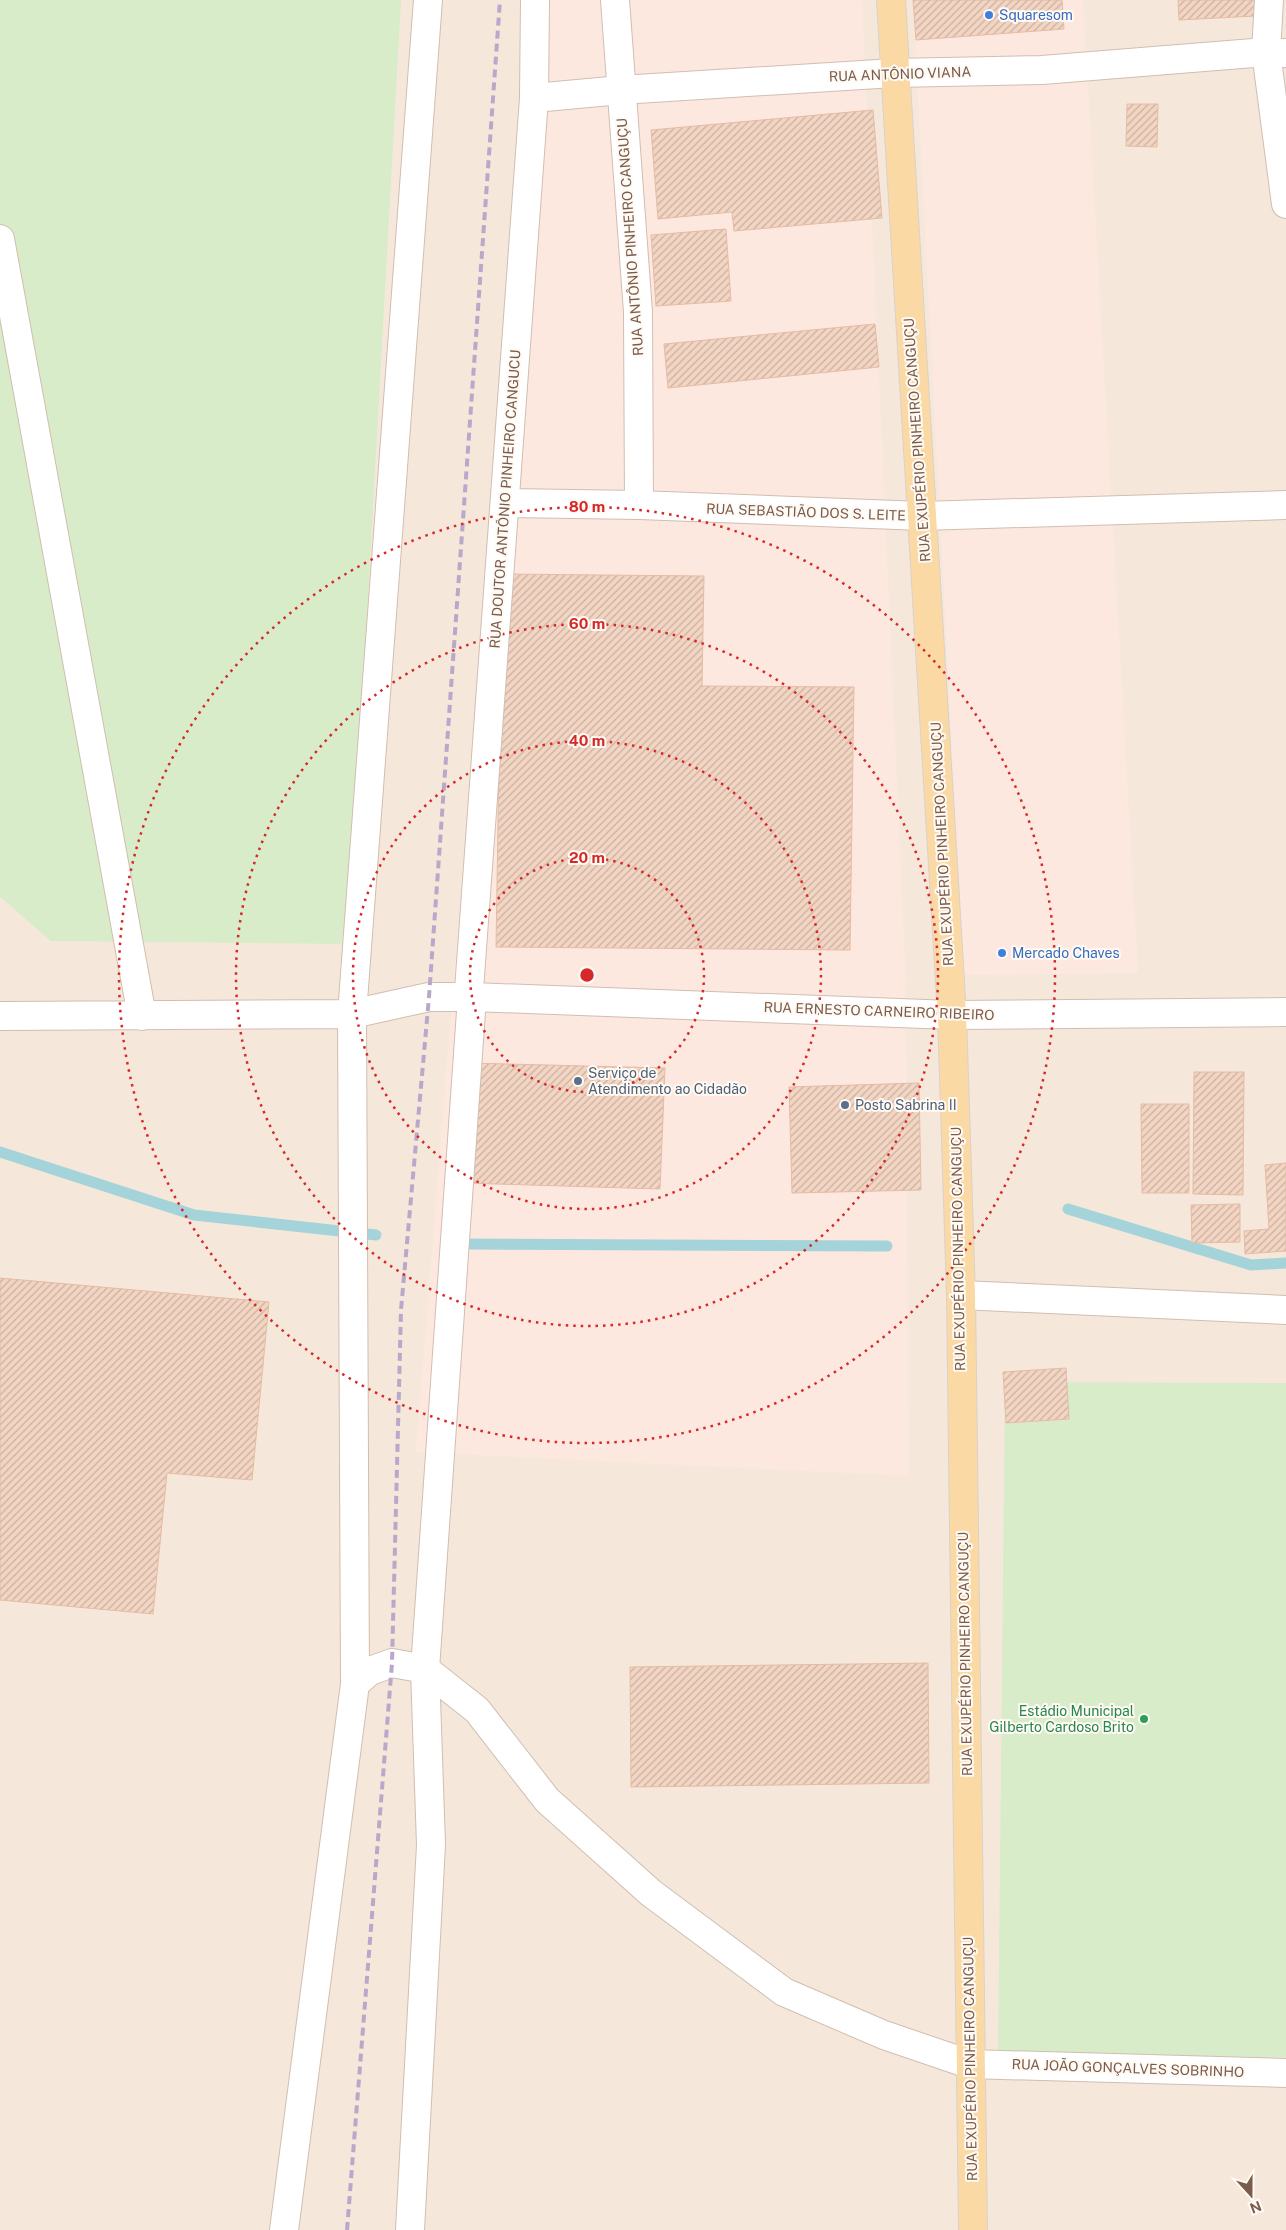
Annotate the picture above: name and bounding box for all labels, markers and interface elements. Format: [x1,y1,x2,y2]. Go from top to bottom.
place label: Squaresom [999,7,1073,23]
marker: Squaresom [983,9,995,21]
street label: RUA ANTÔNIO VIANA [828,63,972,84]
street label: RUA ANTÔNIO PINHEIRO CANGUÇU [613,118,646,357]
street label: RUA EXUPÉRIO PINHEIRO CANGUÇU [900,318,934,562]
street label: RUA DOUTOR ANTÔNIO PINHEIRO CANGUCU [486,349,523,649]
text: 80 m [569,498,605,515]
street label: RUA SEBASTIÃO DOS S. LEITE [706,500,906,523]
text: 60 m [569,615,605,632]
street label: RUA EXUPÉRIO PINHEIRO CANGUÇU [927,722,956,966]
text: 40 m [569,732,605,749]
text: 20 m [569,849,605,866]
place label: Mercado Chaves [1012,945,1120,961]
marker: Mercado Chaves [996,947,1008,959]
centre of rings [578,966,596,984]
street label: RUA ERNESTO CARNEIRO RIBEIRO [763,999,995,1023]
place label: Serviço de Atendimento ao Cidadão [588,1065,747,1097]
marker: Serviço de Atendimento ao Cidadão [572,1075,584,1087]
place label: Posto Sabrina II [855,1097,957,1113]
marker: Posto Sabrina II [839,1099,851,1111]
street label: RUA EXUPÉRIO PINHEIRO CANGUÇU [947,1127,968,1371]
street label: RUA EXUPÉRIO PINHEIRO CANGUÇU [954,1532,975,1776]
place label: Estádio Municipal Gilberto Cardoso Brito [989,1703,1134,1735]
marker: Estádio Municipal Gilberto Cardoso Brito [1138,1713,1150,1725]
street label: RUA EXUPÉRIO PINHEIRO CANGUÇU [959,1937,980,2181]
street label: RUA JOÃO GONÇALVES SOBRINHO [1011,2055,1245,2080]
north arrow [1226,2170,1276,2220]
text: N [1248,2198,1264,2217]

